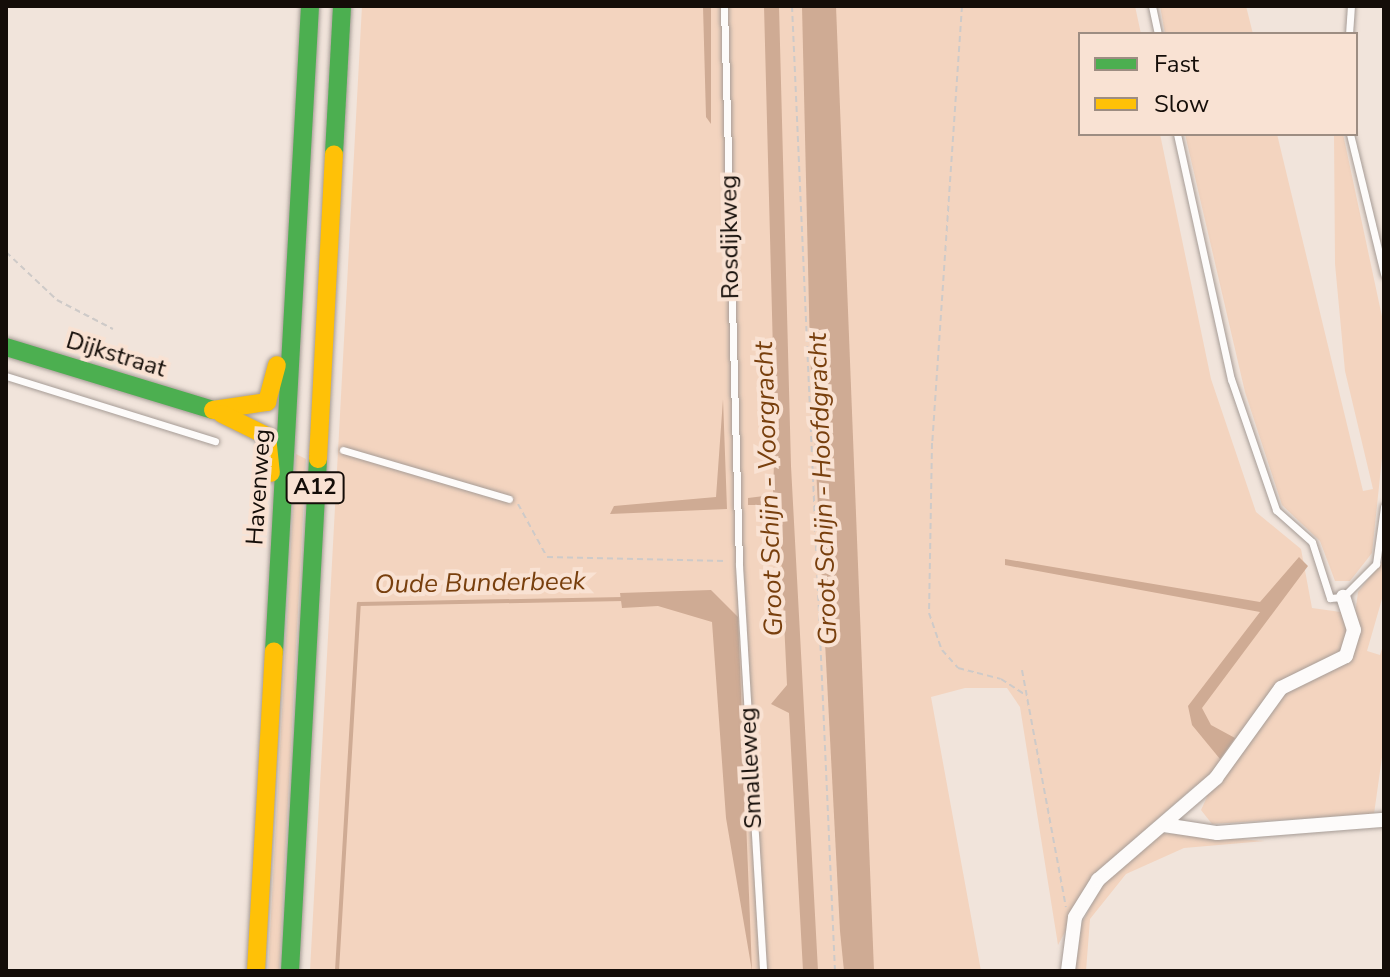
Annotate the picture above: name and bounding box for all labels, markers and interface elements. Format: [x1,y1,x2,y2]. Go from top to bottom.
legend [1078,32,1358,136]
text: Fast [1154,48,1199,80]
text: Slow [1154,88,1209,120]
street label: Rosdijkweg [715,175,745,299]
street label: Dijkstraat [63,326,169,384]
water label: Groot Schijn - Hoofdgracht [802,332,844,646]
water label: Groot Schijn - Voorgracht [748,341,790,637]
street label: Havenweg [241,428,277,546]
road number: A12 [285,470,345,506]
water label: Oude Bunderbeek [374,566,586,600]
street label: Smalleweg [733,707,769,829]

